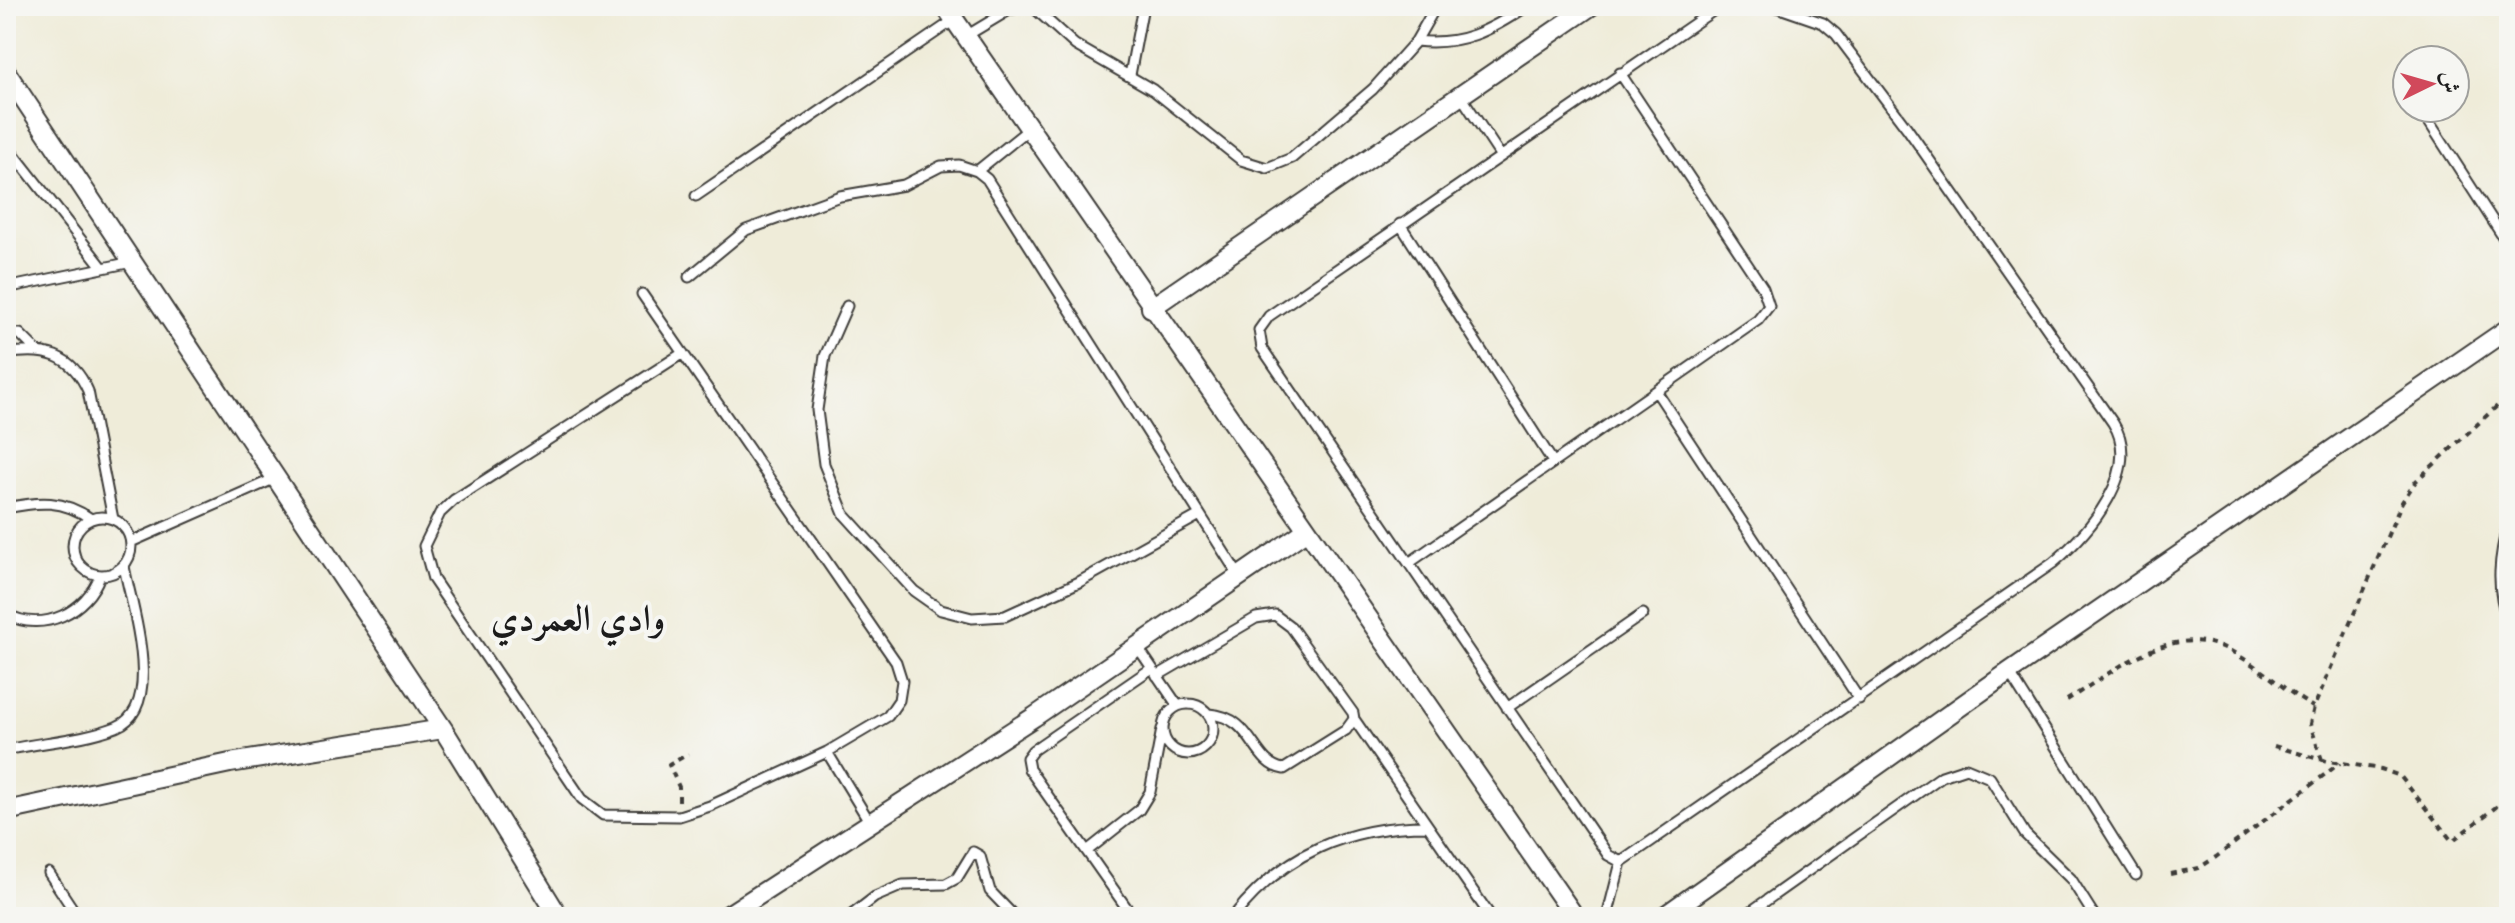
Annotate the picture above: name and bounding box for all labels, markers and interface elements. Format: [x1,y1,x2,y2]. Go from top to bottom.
north arrow [2391,44,2471,124]
text: ش [2435,70,2466,94]
district label: وادي العمردي [491,594,665,647]

